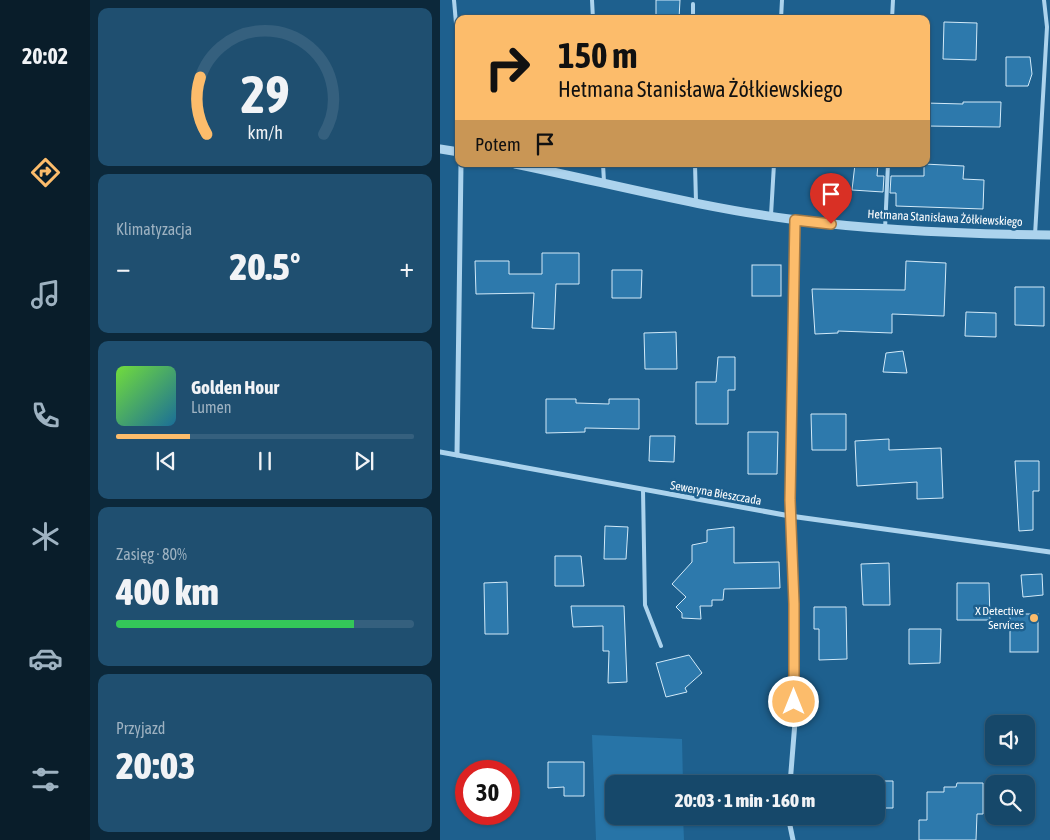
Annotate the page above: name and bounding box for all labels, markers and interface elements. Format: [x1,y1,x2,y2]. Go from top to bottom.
icon: right [475,35,540,100]
text: 150 m [558,35,637,75]
text: 20:02 [22,43,68,69]
text: 29 [241,64,289,124]
text: Hetmana Stanisława Żółkiewskiego [558,76,843,102]
text: km/h [247,122,283,143]
icon: arrive [531,130,559,158]
text: Potem [475,133,521,155]
icon: directions [28,155,63,190]
pin [810,173,852,224]
icon: arrive [817,180,845,208]
street label: Hetmana Stanisława Żółkiewskiego [867,207,1023,229]
text: Klimatyzacja [116,220,192,238]
text: 20.5° [230,245,300,288]
text: − [116,251,131,283]
text: + [399,251,414,283]
icon: music [28,277,63,312]
text: Golden Hour [191,376,279,398]
icon: phone [28,398,63,433]
text: Lumen [191,398,231,416]
icon: previous [152,447,180,475]
icon: pause [251,447,279,475]
icon: next [350,447,378,475]
street label: Seweryna Bieszczada [669,478,763,508]
icon: climate [28,519,63,554]
text: Zasięg · 80% [116,545,187,563]
text: 400 km [116,570,219,613]
place label: X Detective Services [975,604,1024,632]
marker: X Detective Services [1028,612,1040,624]
icon: car [28,641,63,676]
position arrow [767,675,819,727]
map controls [985,715,1035,825]
button: sound [985,715,1035,765]
text: Przyjazd [116,719,165,737]
text: 20:03 [116,744,196,787]
speed limit sign: 30 [455,760,520,825]
icon: filters [28,762,63,797]
button: search [985,775,1035,825]
text: 20:03 · 1 min · 160 m [675,789,815,811]

